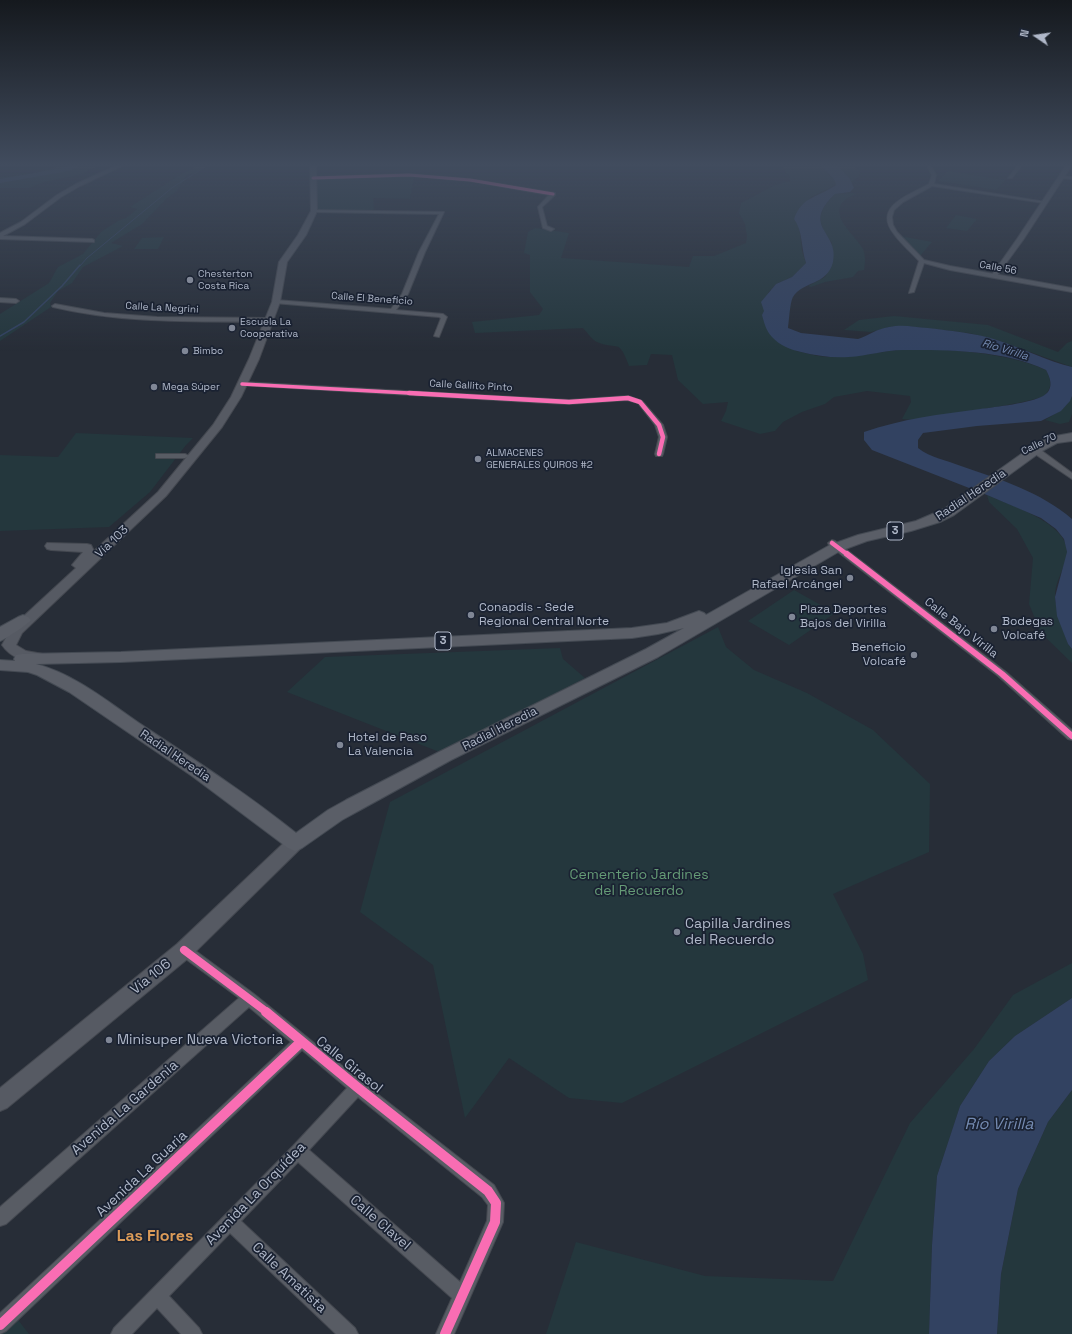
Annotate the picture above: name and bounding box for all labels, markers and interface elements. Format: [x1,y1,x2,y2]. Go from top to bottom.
north arrow [1016,16,1056,56]
text: N [1017,28,1032,38]
street label: Calle 56 [978,259,1018,277]
place label: Chesterton Costa Rica [198,268,252,292]
marker: Chesterton Costa Rica [185,275,195,285]
street label: Calle El Beneficio [331,290,413,308]
street label: Calle La Negrini [125,300,199,316]
place label: Escuela La Cooperativa [240,316,298,340]
marker: Escuela La Cooperativa [227,323,237,333]
water label: Río Virilla [980,337,1030,363]
place label: Bimbo [193,345,223,357]
marker: Bimbo [180,346,190,356]
street label: Calle Gallito Pinto [429,378,513,394]
place label: Mega Súper [162,381,220,393]
marker: Mega Súper [149,382,159,392]
street label: Calle 70 [1020,430,1058,458]
place label: ALMACENES GENERALES QUIROS #2 [486,447,593,470]
marker: ALMACENES GENERALES QUIROS #2 [473,454,483,464]
street label: Radial Heredia [933,466,1009,524]
road number: 3 [887,522,903,540]
street label: Vía 103 [93,523,131,561]
place label: Iglesia San Rafael Arcángel [752,564,842,592]
marker: Iglesia San Rafael Arcángel [845,573,855,583]
street label: Calle Bajo Virilla [921,595,1001,661]
place label: Conapdis - Sede Regional Central Norte [479,601,609,629]
place label: Plaza Deportes Bajos del Virilla [800,603,887,631]
marker: Conapdis - Sede Regional Central Norte [466,610,476,620]
marker: Plaza Deportes Bajos del Virilla [787,612,797,622]
place label: Bodegas Volcafé [1002,615,1053,643]
marker: Bodegas Volcafé [989,624,999,634]
road number: 3 [435,632,451,650]
place label: Beneficio Volcafé [851,641,906,669]
marker: Beneficio Volcafé [909,650,919,660]
street label: Radial Heredia [460,704,540,754]
street label: Radial Heredia [137,727,213,785]
place label: Hotel de Paso La Valencia [348,731,427,759]
marker: Hotel de Paso La Valencia [335,740,345,750]
park label: Cementerio Jardines del Recuerdo [569,867,709,900]
place label: Capilla Jardines del Recuerdo [685,916,791,948]
marker: Capilla Jardines del Recuerdo [672,927,682,937]
street label: Vía 106 [127,956,175,998]
place label: Minisuper Nueva Victoria [117,1032,283,1048]
street label: Calle Girasol [312,1033,386,1097]
marker: Minisuper Nueva Victoria [104,1035,114,1045]
street label: Avenida La Gardenia [68,1057,182,1159]
water label: Río Virilla [965,1115,1033,1135]
street label: Avenida La Guaria [93,1127,191,1221]
street label: Avenida La Orquídea [202,1139,310,1249]
street label: Calle Clavel [346,1192,414,1254]
district label: Las Flores [117,1227,193,1247]
street label: Calle Amatista [248,1239,330,1317]

